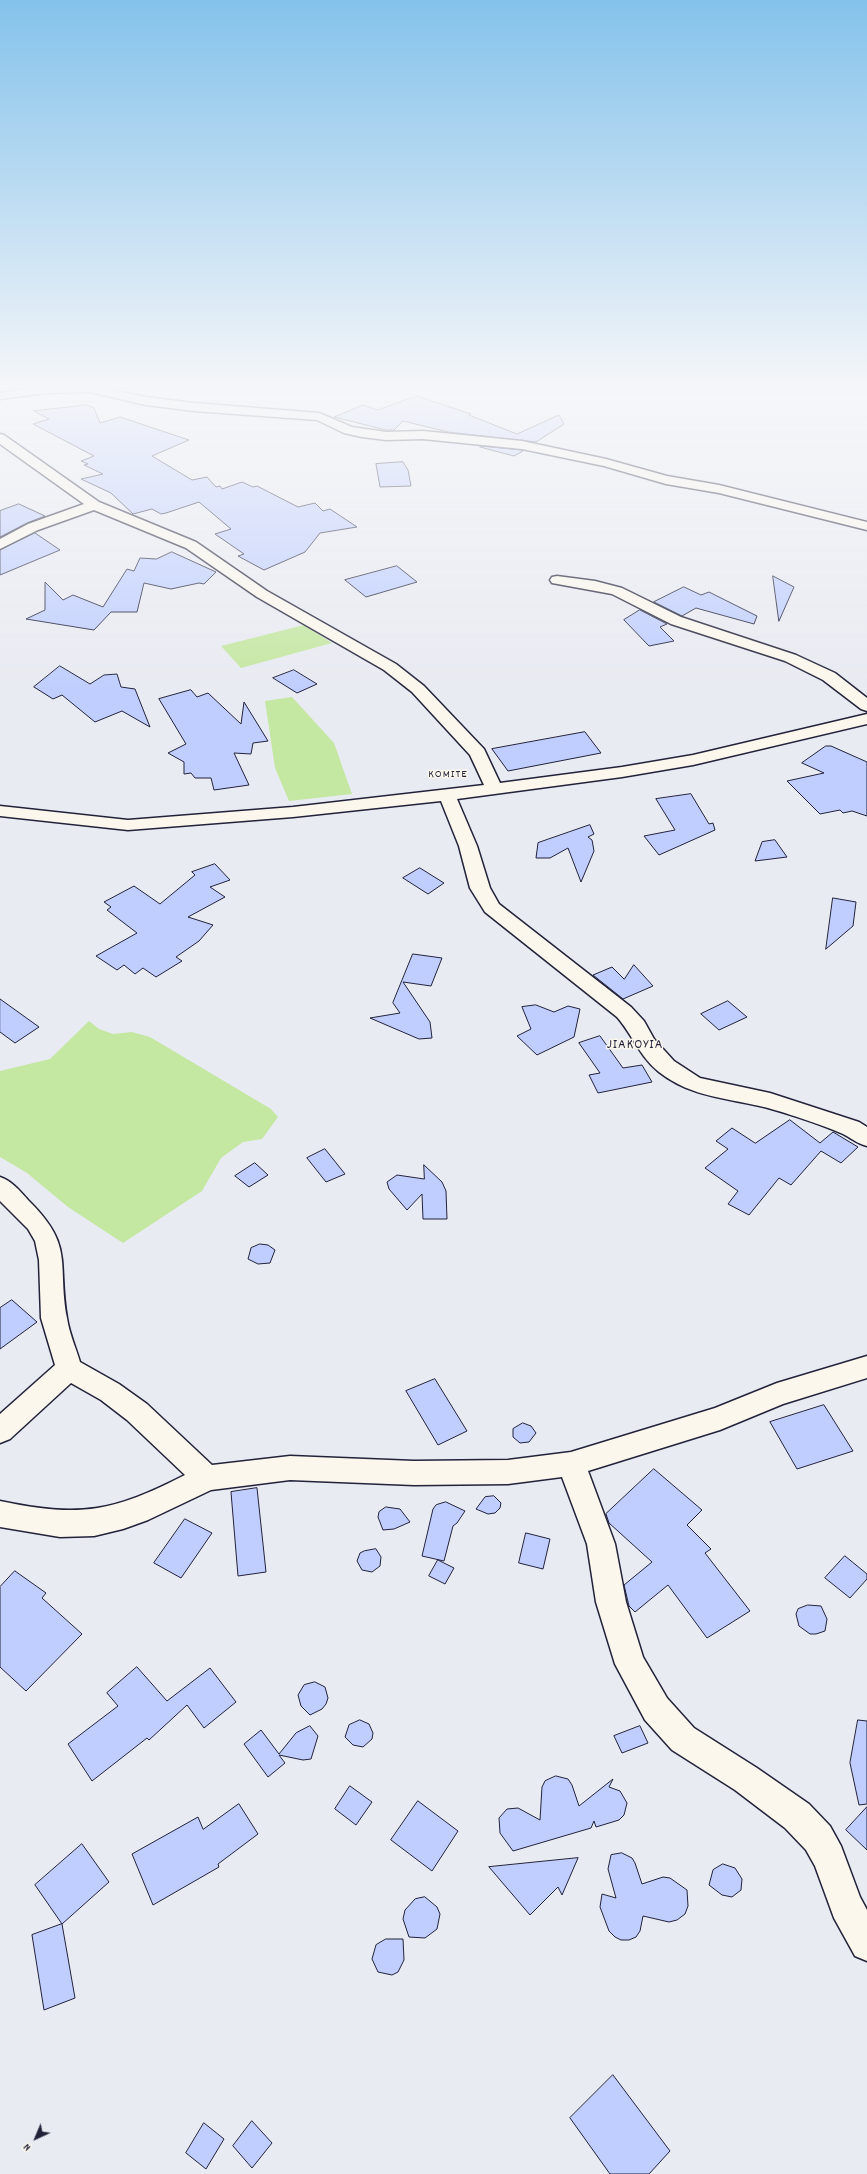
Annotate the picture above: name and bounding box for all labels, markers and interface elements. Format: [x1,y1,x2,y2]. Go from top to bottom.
district label: KOMITE [428,768,468,782]
district label: JIAKOYIA [607,1038,663,1054]
north arrow [16,2118,56,2158]
text: N [20,2139,35,2154]

